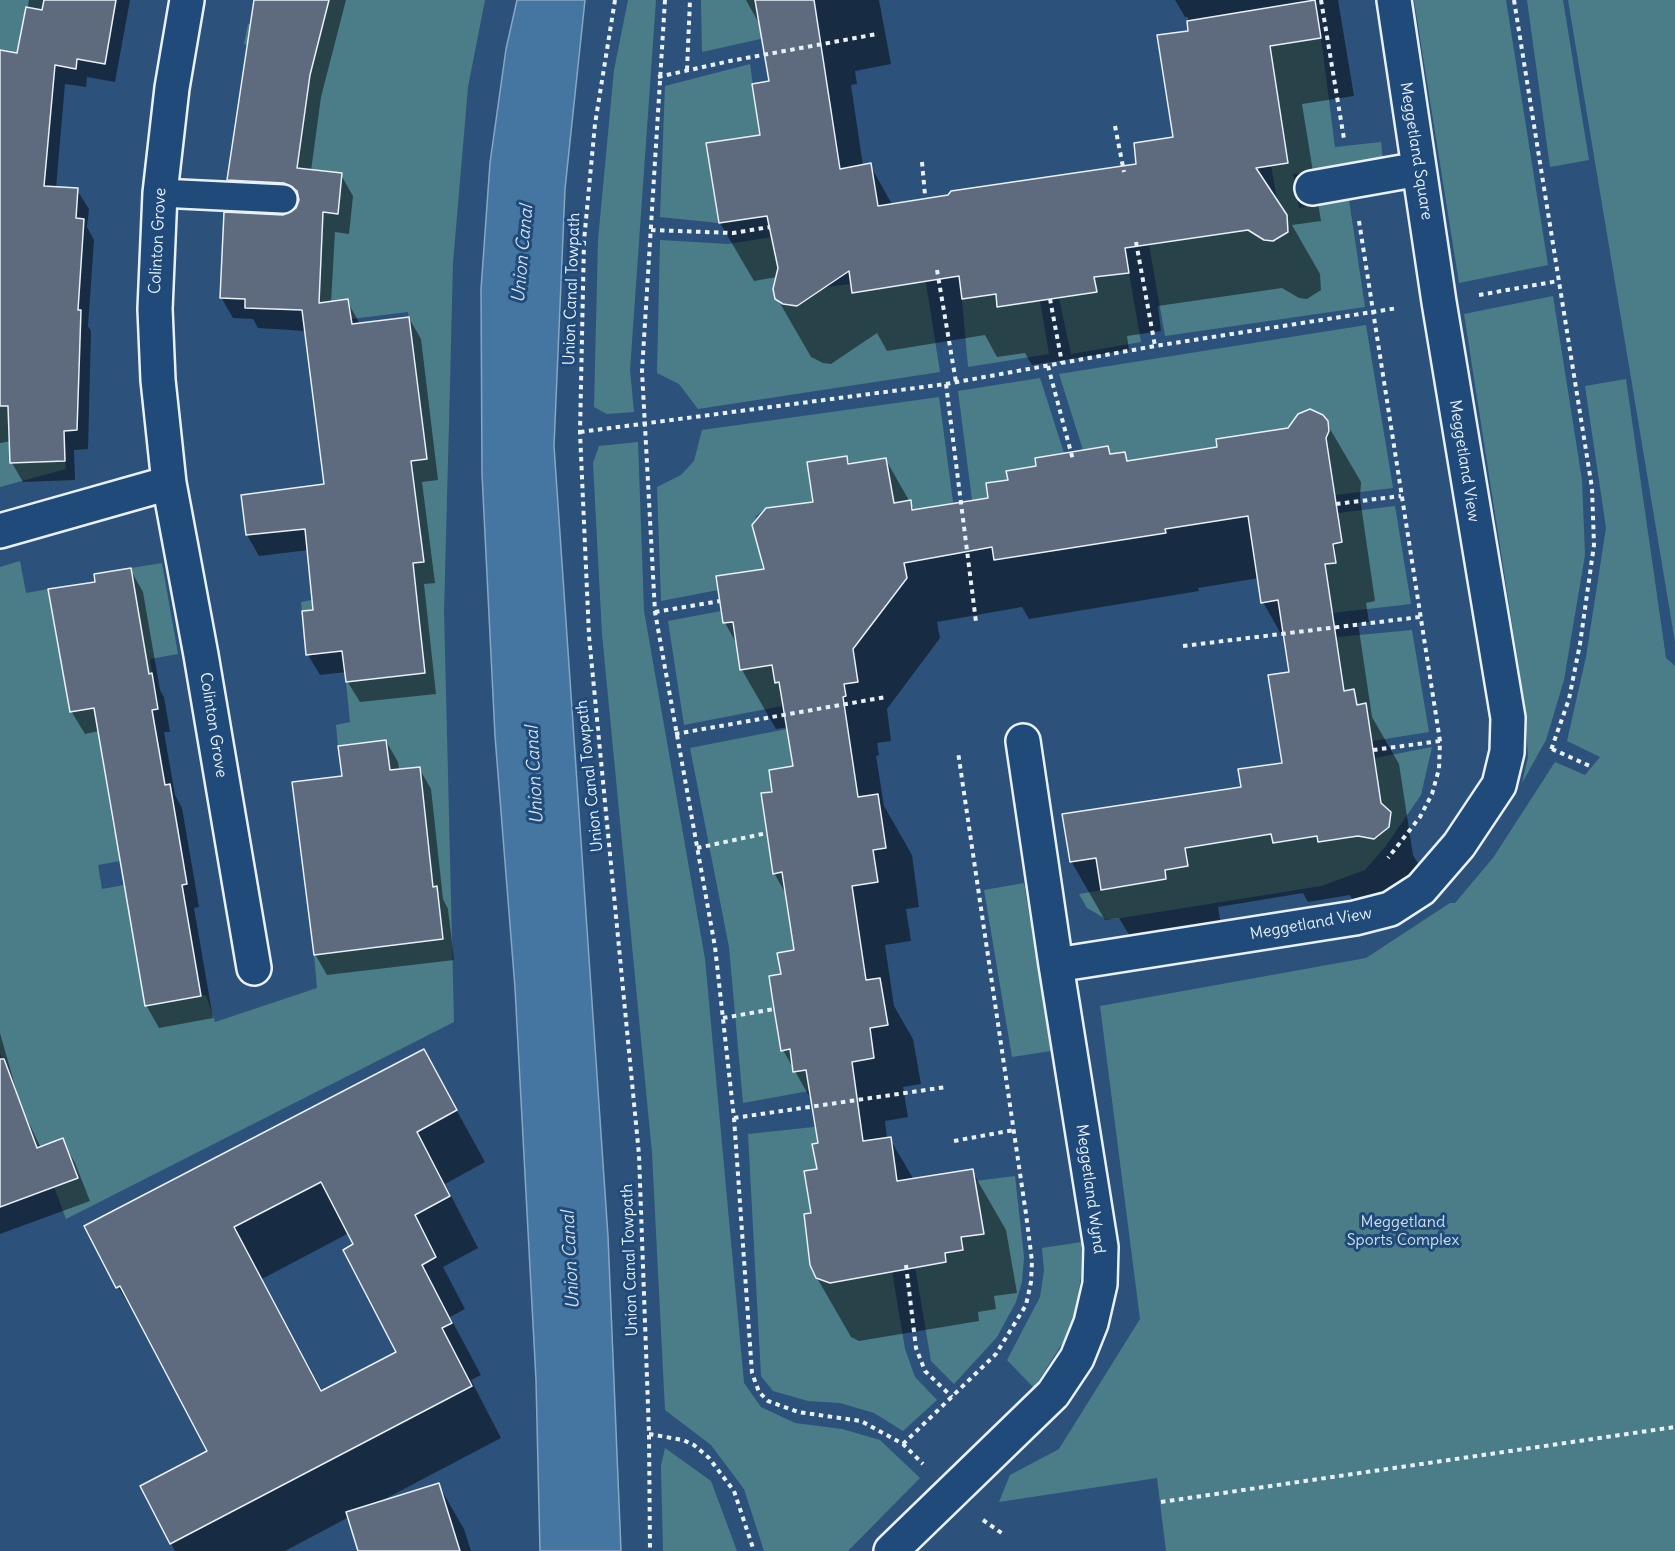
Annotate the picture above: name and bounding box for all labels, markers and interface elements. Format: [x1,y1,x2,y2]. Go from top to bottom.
street label: Meggetland Square [1396,81,1436,221]
street label: Colinton Grove [146,187,170,295]
water label: Union Canal [508,204,538,304]
street label: Union Canal Towpath [560,212,584,366]
street label: Meggetland View [1445,399,1483,523]
street label: Colinton Grove [195,671,231,779]
street label: Union Canal Towpath [572,699,608,853]
water label: Union Canal [522,725,548,825]
street label: Meggetland View [1249,904,1373,944]
street label: Meggetland Wynd [1071,1123,1109,1255]
street label: Union Canal Towpath [618,1183,642,1337]
water label: Union Canal [558,1210,584,1310]
park label: Meggetland Sports Complex [1347,1212,1459,1250]

